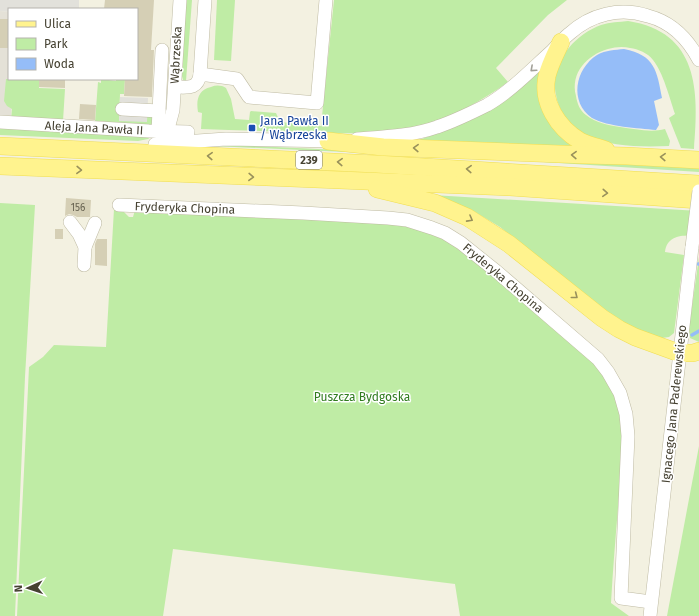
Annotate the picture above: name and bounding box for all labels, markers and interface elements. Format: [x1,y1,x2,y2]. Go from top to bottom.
legend [8,8,138,80]
text: Ulica [44,17,71,31]
street label: Wąbrzeska [168,26,184,84]
text: Park [44,37,68,51]
text: Woda [44,57,75,71]
one-way arrow [530,64,538,71]
place label: Jana Pawła II / Wąbrzeska [260,114,329,142]
street label: Aleja Jana Pawła II [44,118,144,138]
marker: Jana Pawła II / Wąbrzeska [247,123,257,133]
one-way arrow [413,144,419,152]
one-way arrow [207,151,213,160]
road number: 239 [296,151,322,169]
one-way arrow [571,151,577,159]
one-way arrow [660,153,666,162]
one-way arrow [337,158,343,166]
one-way arrow [466,165,472,173]
one-way arrow [76,166,82,174]
one-way arrow [248,172,254,181]
one-way arrow [602,189,608,198]
street label: Fryderyka Chopina [134,199,236,217]
house number: 156 [71,202,85,214]
one-way arrow [466,215,473,222]
street label: Fryderyka Chopina [460,240,546,316]
one-way arrow [570,291,577,298]
street label: Ignacego Jana Paderewskiego [659,324,689,484]
park label: Puszcza Bydgoska [314,390,410,404]
north arrow [8,568,48,608]
text: N [12,585,25,592]

